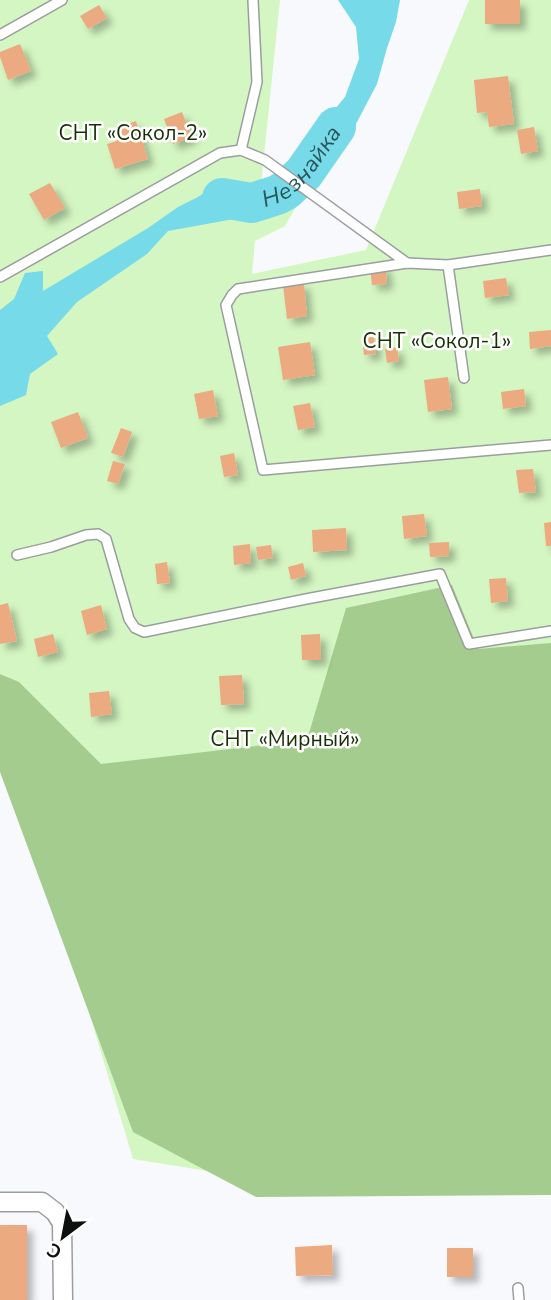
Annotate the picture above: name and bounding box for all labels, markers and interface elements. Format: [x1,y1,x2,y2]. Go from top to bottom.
park label: СНТ «Сокол-2» [59,119,207,147]
water label: Незнайка [258,119,348,214]
park label: СНТ «Сокол-1» [363,327,511,355]
park label: СНТ «Мирный» [210,725,360,753]
north arrow [28,1202,98,1272]
text: С [42,1236,67,1265]

